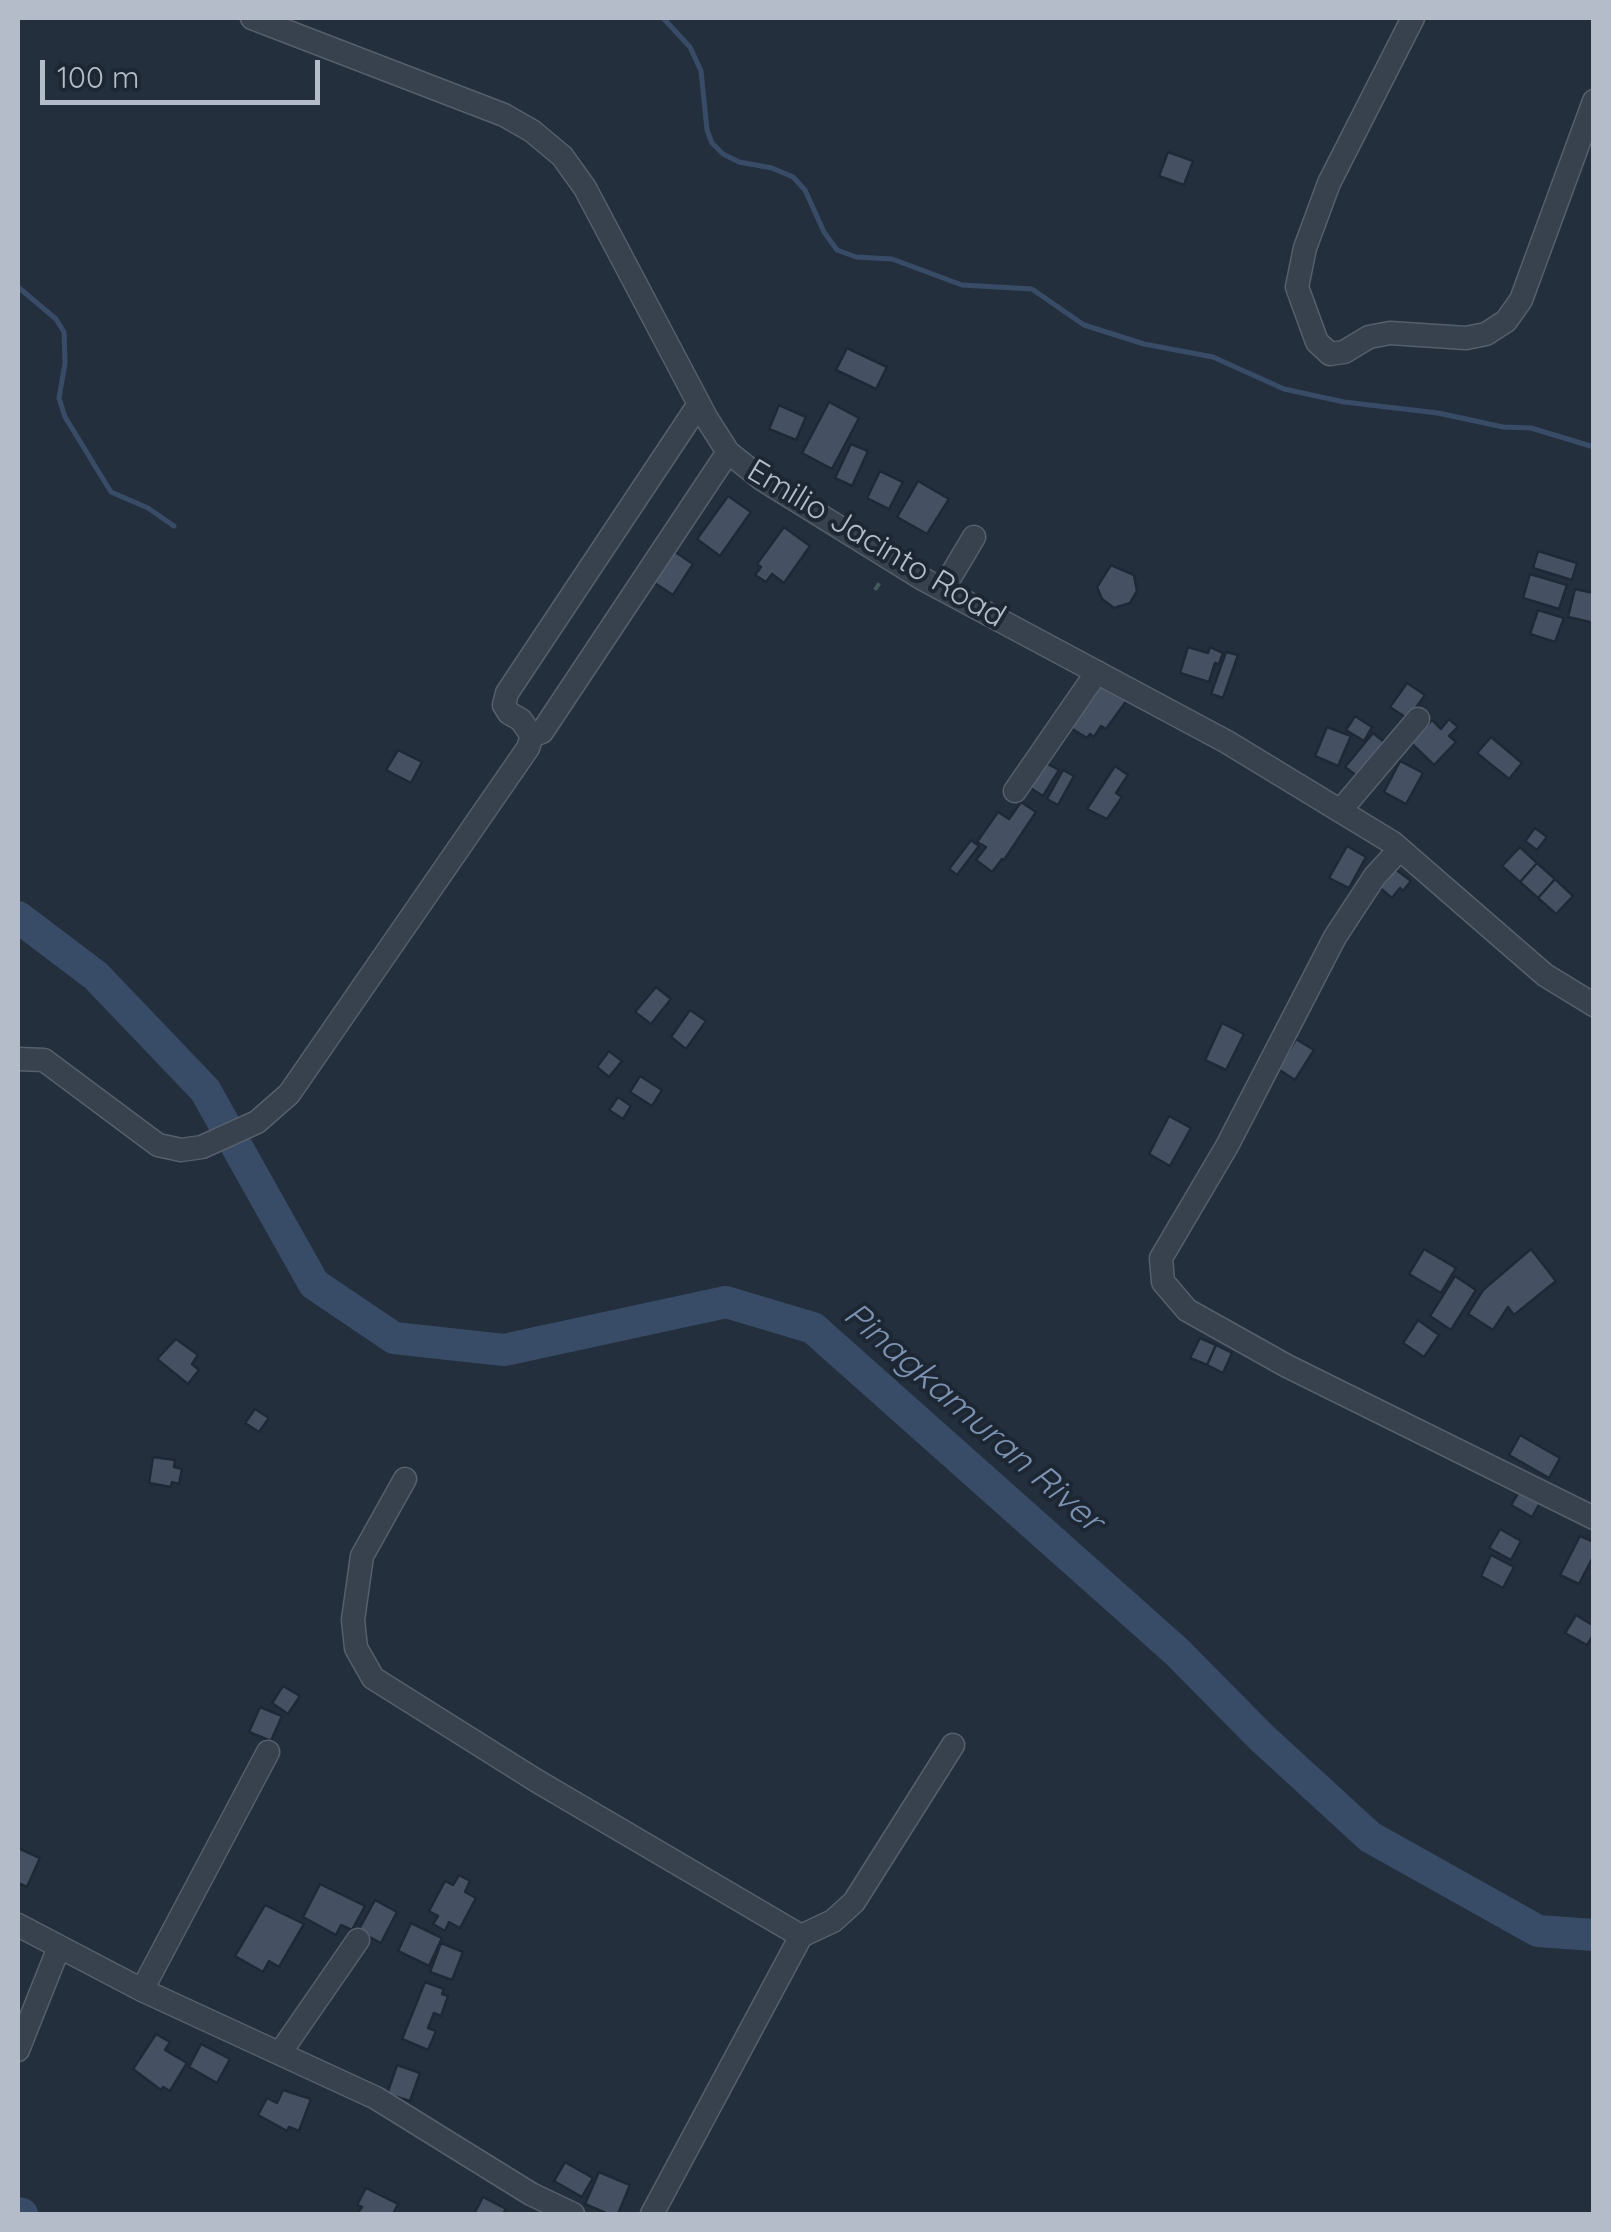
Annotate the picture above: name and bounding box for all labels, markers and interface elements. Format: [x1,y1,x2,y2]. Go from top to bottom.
scale bar [45,40,325,102]
text: 100 m [57,58,139,96]
street label: Emilio Jacinto Road [740,452,1012,636]
water label: Pinagkamuran River [835,1294,1111,1542]

